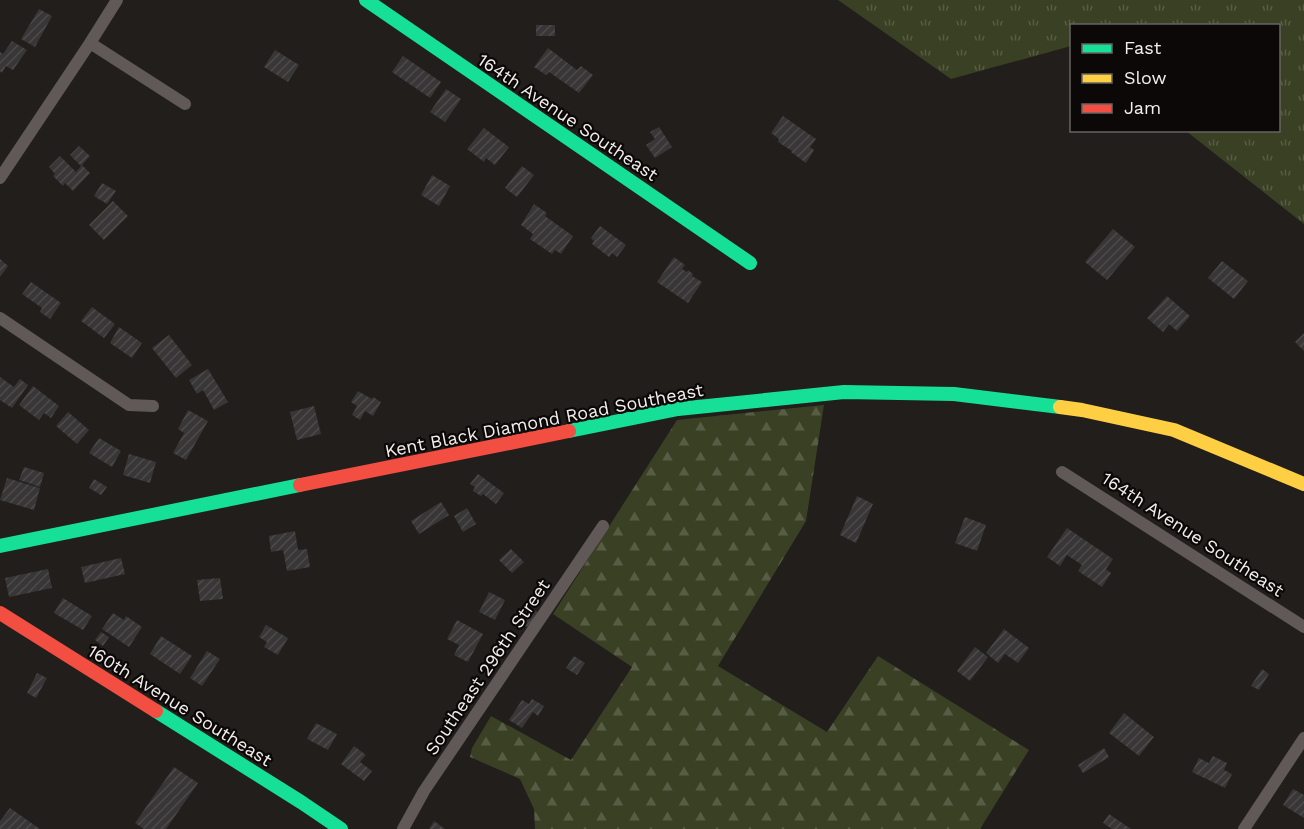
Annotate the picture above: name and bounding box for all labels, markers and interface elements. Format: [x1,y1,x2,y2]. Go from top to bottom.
legend [1070,24,1280,132]
text: Fast [1124,37,1162,58]
street label: 164th Avenue Southeast [474,49,662,185]
text: Slow [1124,67,1167,88]
text: Jam [1124,97,1161,118]
street label: Kent Black Diamond Road Southeast [383,379,705,461]
street label: 164th Avenue Southeast [1098,467,1288,601]
street label: Southeast 296th Street [420,575,554,759]
street label: 160th Avenue Southeast [84,640,276,771]

